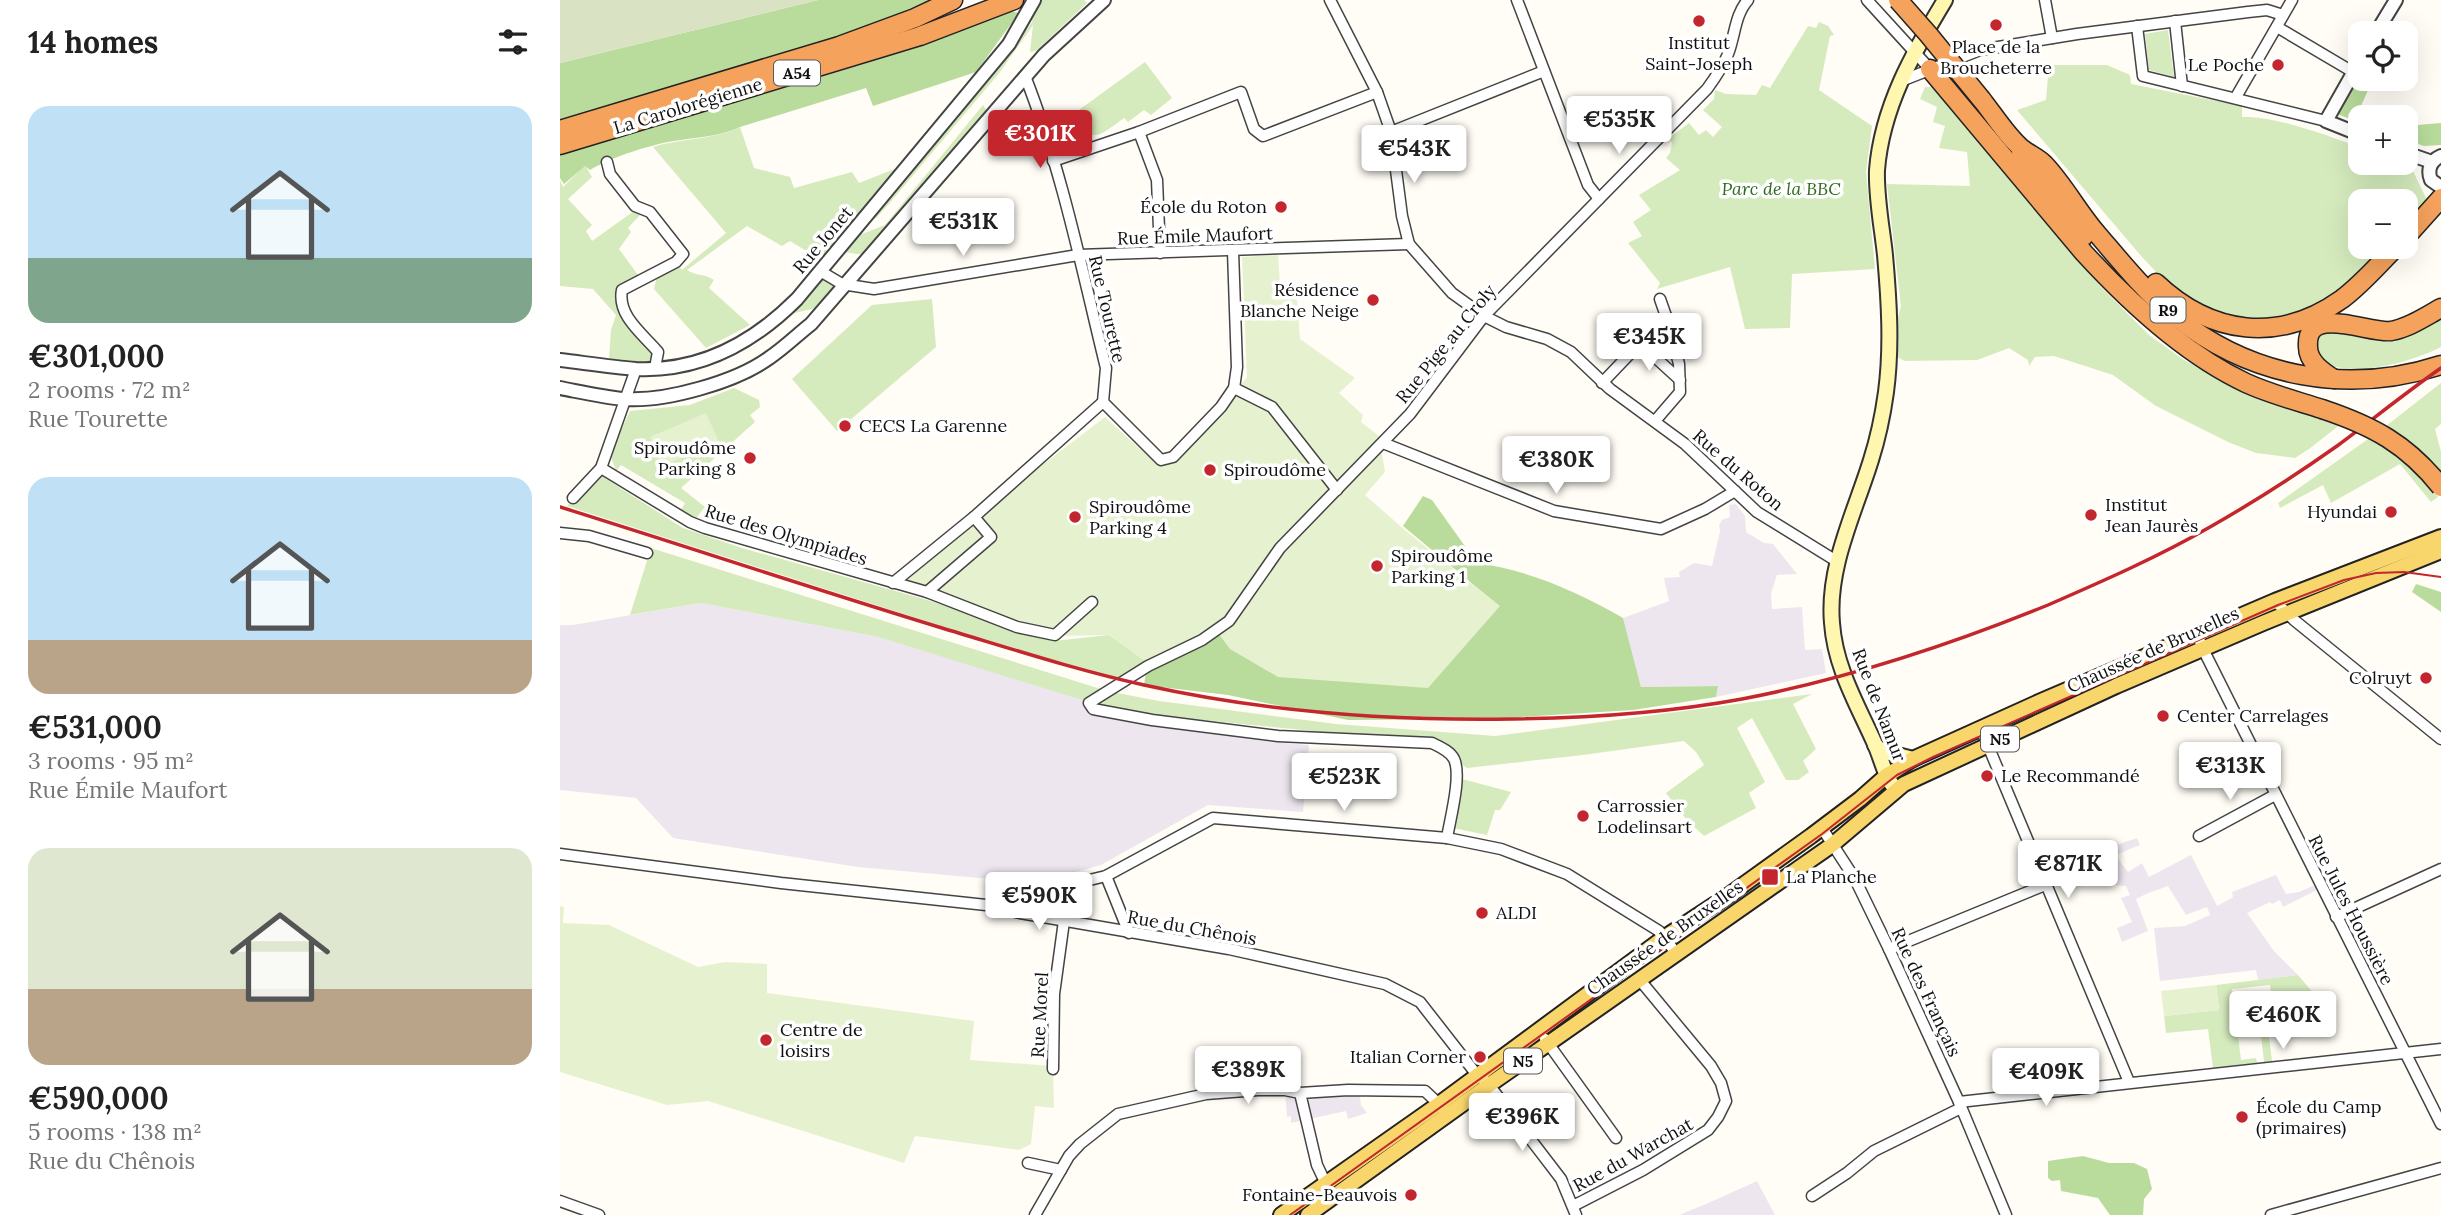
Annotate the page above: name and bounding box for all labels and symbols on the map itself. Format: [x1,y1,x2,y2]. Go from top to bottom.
marker: Institut Saint-Joseph [1691,13,1707,29]
marker: Place de la Broucheterre [1988,17,2004,33]
place label: Institut Saint-Joseph [1645,31,1753,75]
place label: Place de la Broucheterre [1940,35,2052,79]
place label: Le Poche [2188,53,2264,76]
marker: Le Poche [2270,57,2286,73]
road number: A54 [774,60,820,86]
street label: La Carolorégienne [611,72,765,139]
pin: €535K [1570,96,1668,156]
pin: €301K [991,110,1089,170]
pin: €543K [1365,125,1463,185]
park label: Parc de la BBC [1722,177,1840,200]
place label: École du Roton [1140,195,1267,218]
pin: €531K [914,198,1012,258]
marker: École du Roton [1273,199,1289,215]
street label: Rue Jonet [788,201,858,278]
street label: Rue Émile Maufort [1117,221,1273,250]
street label: Rue Tourette [1084,253,1131,365]
place label: Résidence Blanche Neige [1240,278,1359,322]
street label: Rue Pige au Croly [1391,279,1501,408]
marker: Résidence Blanche Neige [1365,292,1381,308]
road number: R9 [2150,298,2186,322]
pin: €345K [1600,314,1698,373]
place label: CECS La Garenne [859,414,1007,437]
marker: CECS La Garenne [837,418,853,434]
street label: Rue du Roton [1688,424,1789,515]
place label: Spiroudôme Parking 8 [634,436,736,480]
pin: €380K [1507,436,1605,496]
marker: Spiroudôme Parking 8 [742,450,758,466]
place label: Spiroudôme [1224,458,1326,481]
marker: Spiroudôme [1202,462,1218,478]
place label: Institut Jean Jaurès [2104,493,2198,537]
place label: Spiroudôme Parking 4 [1089,495,1191,539]
street label: Rue des Olympiades [702,499,870,570]
place label: Hyundai [2307,500,2377,523]
marker: Hyundai [2383,504,2399,520]
marker: Institut Jean Jaurès [2083,507,2099,523]
marker: Spiroudôme Parking 4 [1067,509,1083,525]
place label: Spiroudôme Parking 1 [1391,544,1493,588]
marker: Spiroudôme Parking 1 [1369,558,1385,574]
street label: Chaussée de Bruxelles [2063,601,2242,698]
street label: Rue de Namur [1847,645,1912,765]
place label: Colruyt [2349,666,2412,689]
marker: Colruyt [2418,670,2434,686]
place label: Center Carrelages [2177,704,2329,727]
marker: Center Carrelages [2155,708,2171,724]
road number: N5 [1981,726,2019,752]
pin: €313K [2181,742,2279,802]
pin: €523K [1295,754,1393,813]
place label: Le Recommandé [2001,764,2140,787]
marker: Le Recommandé [1979,768,1995,784]
place label: Carrossier Lodelinsart [1597,794,1692,838]
marker: Carrossier Lodelinsart [1575,808,1591,824]
street label: Rue Jules Houssière [2304,831,2399,989]
pin: €871K [2019,841,2117,900]
place label: La Planche [1786,865,1877,888]
marker: La Planche [1760,867,1780,887]
pin: €590K [990,872,1088,932]
street label: Chaussée de Bruxelles [1582,875,1748,1000]
place label: ALDI [1495,901,1537,924]
street label: Rue du Chênois [1126,905,1258,950]
marker: ALDI [1474,905,1490,921]
street label: Rue des Français [1886,924,1966,1060]
street label: Rue Morel [1026,971,1053,1058]
pin: €460K [2234,992,2332,1051]
place label: Centre de loisirs [780,1018,863,1062]
marker: Centre de loisirs [758,1032,774,1048]
place label: Italian Corner [1350,1045,1466,1068]
pin: €389K [1199,1046,1297,1106]
pin: €409K [1997,1048,2095,1108]
marker: Italian Corner [1472,1049,1488,1065]
road number: N5 [1504,1049,1542,1074]
pin: €396K [1473,1094,1571,1153]
place label: École du Camp (primaires) [2256,1095,2382,1139]
marker: École du Camp (primaires) [2234,1109,2250,1125]
street label: Rue du Warchat [1569,1112,1697,1197]
place label: Fontaine-Beauvois [1242,1183,1397,1206]
marker: Fontaine-Beauvois [1403,1187,1419,1203]

